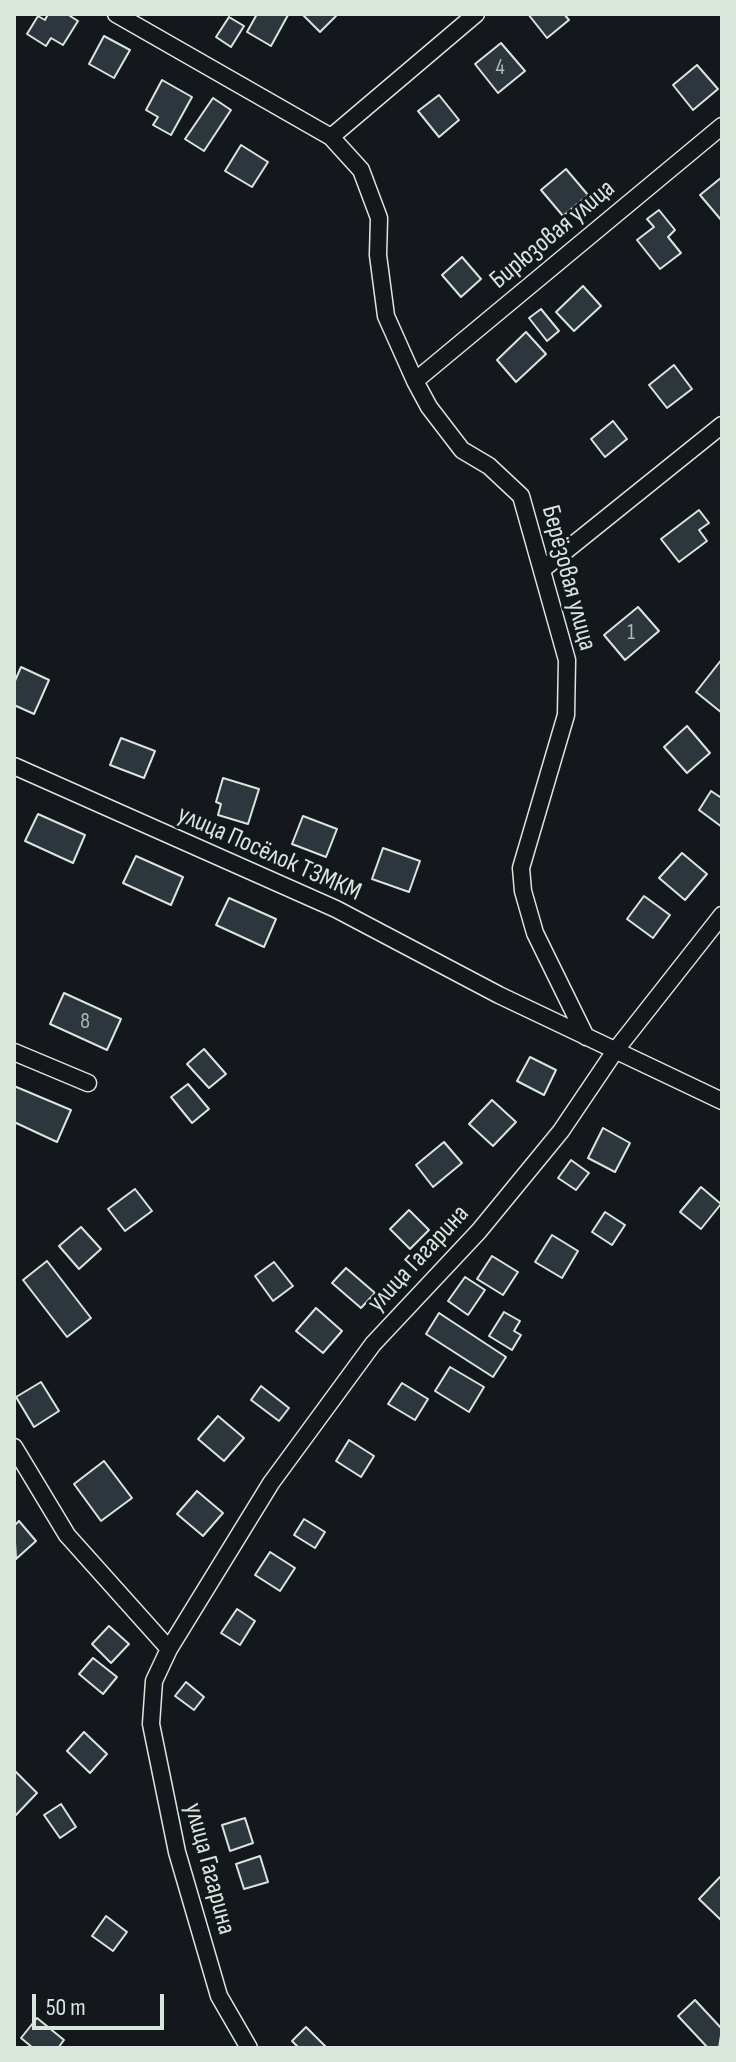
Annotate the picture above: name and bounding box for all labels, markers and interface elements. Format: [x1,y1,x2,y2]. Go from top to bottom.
house number: 4 [495,55,505,81]
street label: Бирюзовая улица [484,174,622,296]
street label: Берёзовая улица [534,502,602,654]
house number: 1 [627,620,635,646]
street label: улица Посёлок ТЗМКМ [172,799,366,909]
house number: 8 [80,1009,90,1035]
street label: улица Гагарина [362,1199,476,1319]
street label: улица Гагарина [176,1800,242,1938]
scale bar [36,1978,168,2028]
text: 50 m [46,1993,86,2022]

